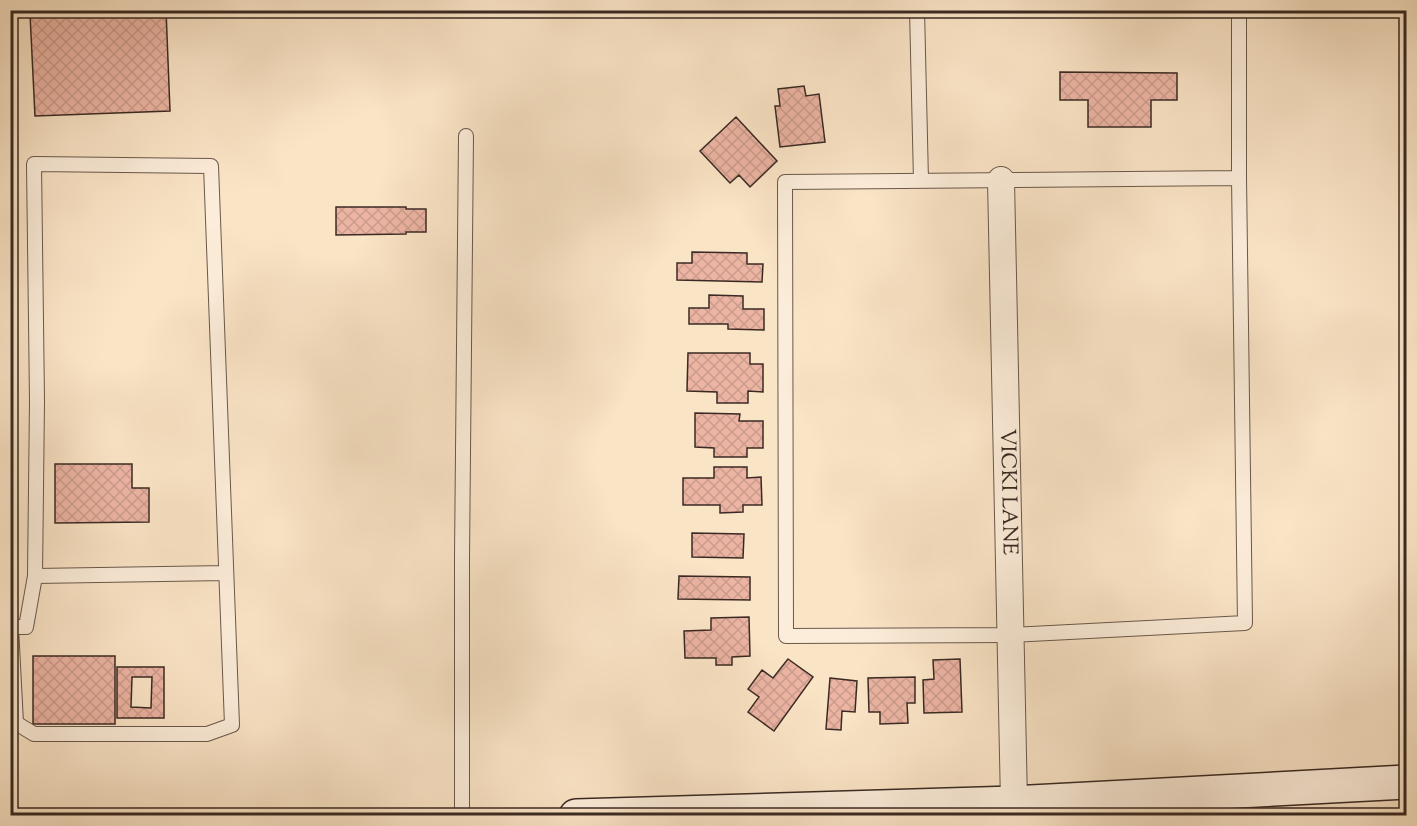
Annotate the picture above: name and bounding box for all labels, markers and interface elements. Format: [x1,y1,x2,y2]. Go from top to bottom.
street label: VICKI LANE [991,428,1024,556]

